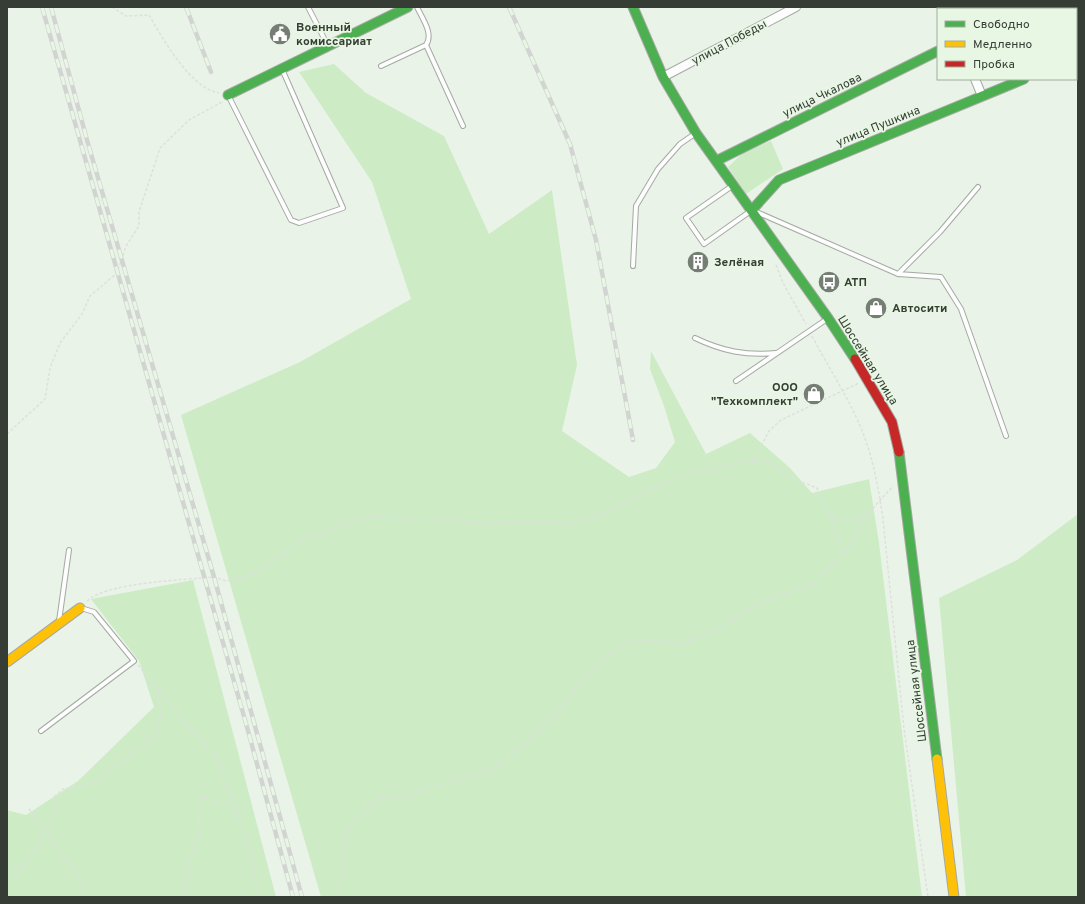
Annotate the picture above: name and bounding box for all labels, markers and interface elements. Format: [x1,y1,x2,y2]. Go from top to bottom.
legend [937,8,1077,80]
street label: улица Победы [689,16,770,69]
text: Свободно [973,17,1030,33]
place label: Военный комиссариат [296,20,372,50]
public building icon: Военный комиссариат [267,21,293,47]
text: Медленно [973,37,1033,53]
text: Пробка [973,57,1015,73]
street label: улица Чкалова [780,70,865,122]
street label: улица Пушкина [834,103,923,151]
building icon: Зелёная [685,249,711,275]
place label: Зелёная [714,255,764,271]
bus stop icon: АТП [816,269,842,295]
place label: АТП [844,275,867,291]
shop icon: Автосити [863,295,889,321]
place label: Автосити [892,301,947,317]
street label: Шоссейная улица [833,313,901,408]
place label: ООО "Техкомплект" [711,380,798,410]
shop icon: ООО "Техкомплект" [801,381,827,407]
street label: Шоссейная улица [903,639,931,743]

